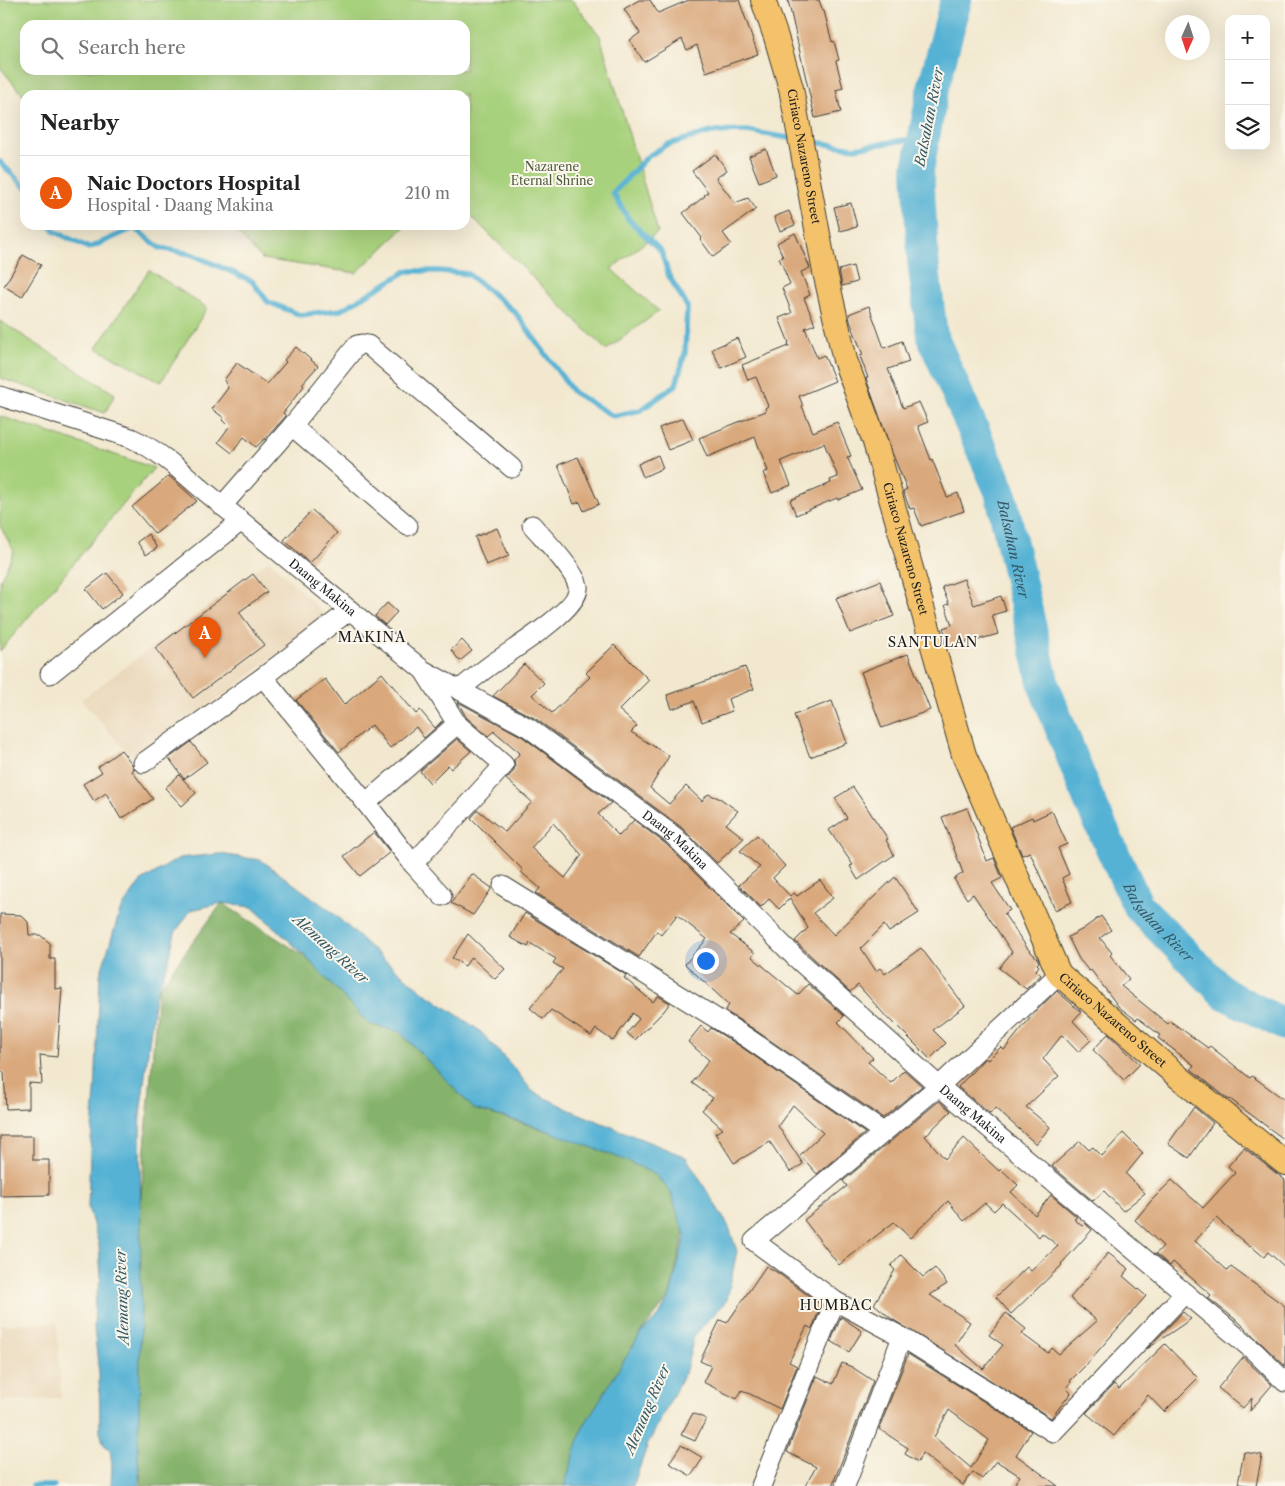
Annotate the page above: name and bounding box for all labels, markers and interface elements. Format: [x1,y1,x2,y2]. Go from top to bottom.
north arrow [1165,15,1210,60]
map controls [1225,15,1270,150]
button: + [1225,15,1270,60]
search box [20,20,470,75]
icon: search [38,34,66,62]
text: Search here [78,36,186,59]
button: − [1225,60,1270,105]
water label: Balsahan River [910,65,948,169]
street label: Ciriaco Nazareno Street [784,88,824,226]
button: layers [1225,105,1270,150]
text: Nearby [40,110,119,135]
park label: Nazarene Eternal Shrine [511,159,594,188]
text: Naic Doctors Hospital [87,172,300,195]
text: A [50,183,62,203]
text: 210 m [405,183,450,203]
text: Hospital · Daang Makina [87,195,273,215]
street label: Ciriaco Nazareno Street [880,481,932,617]
water label: Balsahan River [993,497,1033,602]
street label: Daang Makina [286,555,360,620]
pin: A [189,617,221,658]
district label: MAKINA [338,628,406,646]
district label: SANTULAN [888,633,978,651]
street label: Daang Makina [640,807,712,873]
water label: Balsahan River [1119,879,1199,967]
water label: Alemang River [288,909,374,989]
your location [693,948,719,974]
street label: Ciriaco Nazareno Street [1056,969,1170,1071]
street label: Daang Makina [937,1082,1010,1147]
water label: Alemang River [111,1247,133,1347]
district label: HUMBAC [799,1296,873,1314]
water label: Alemang River [619,1360,675,1458]

